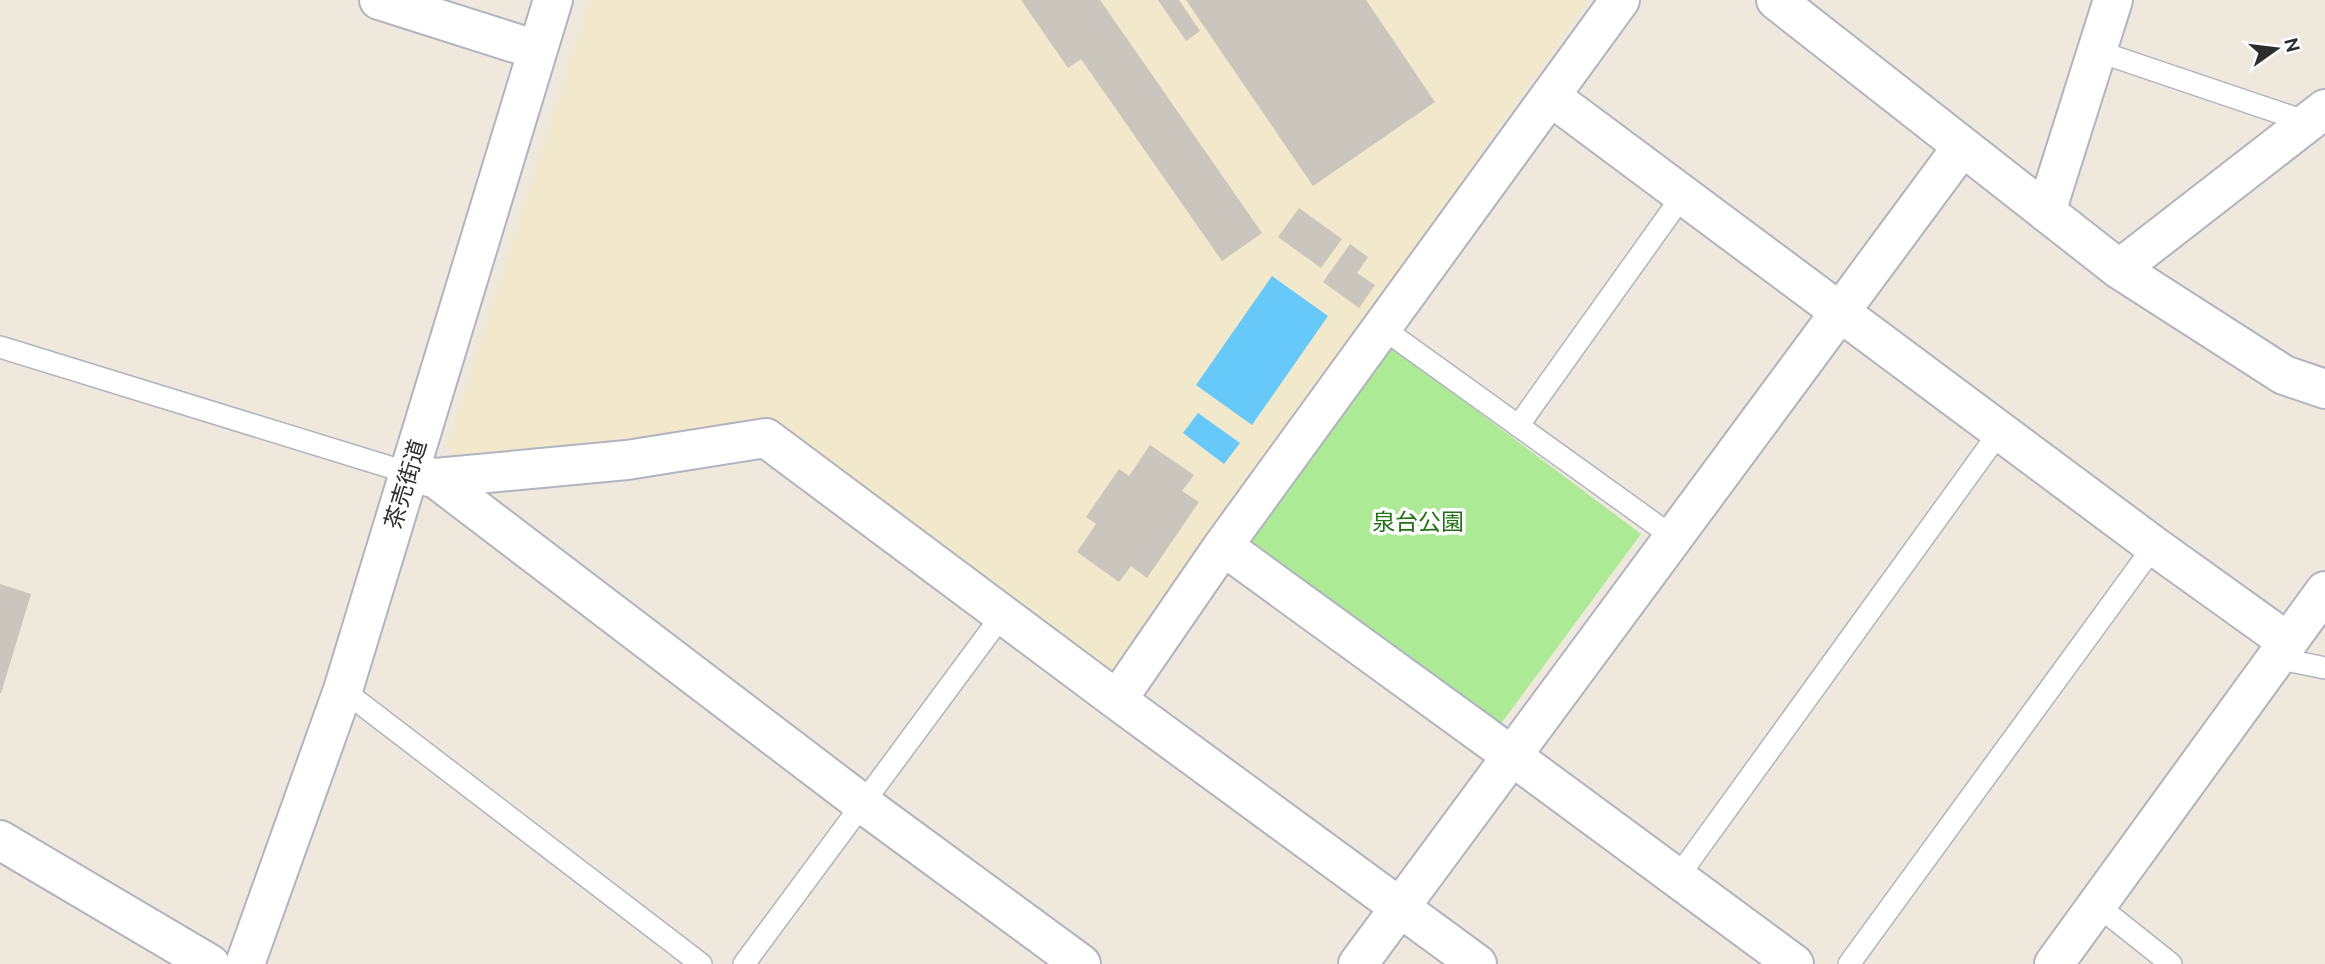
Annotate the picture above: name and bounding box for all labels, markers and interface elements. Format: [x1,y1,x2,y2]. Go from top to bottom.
north arrow [2241,14,2311,84]
text: N [2280,35,2305,54]
street label: 茶売街道 [380,436,430,532]
park label: 泉台公園 [1372,509,1464,534]

